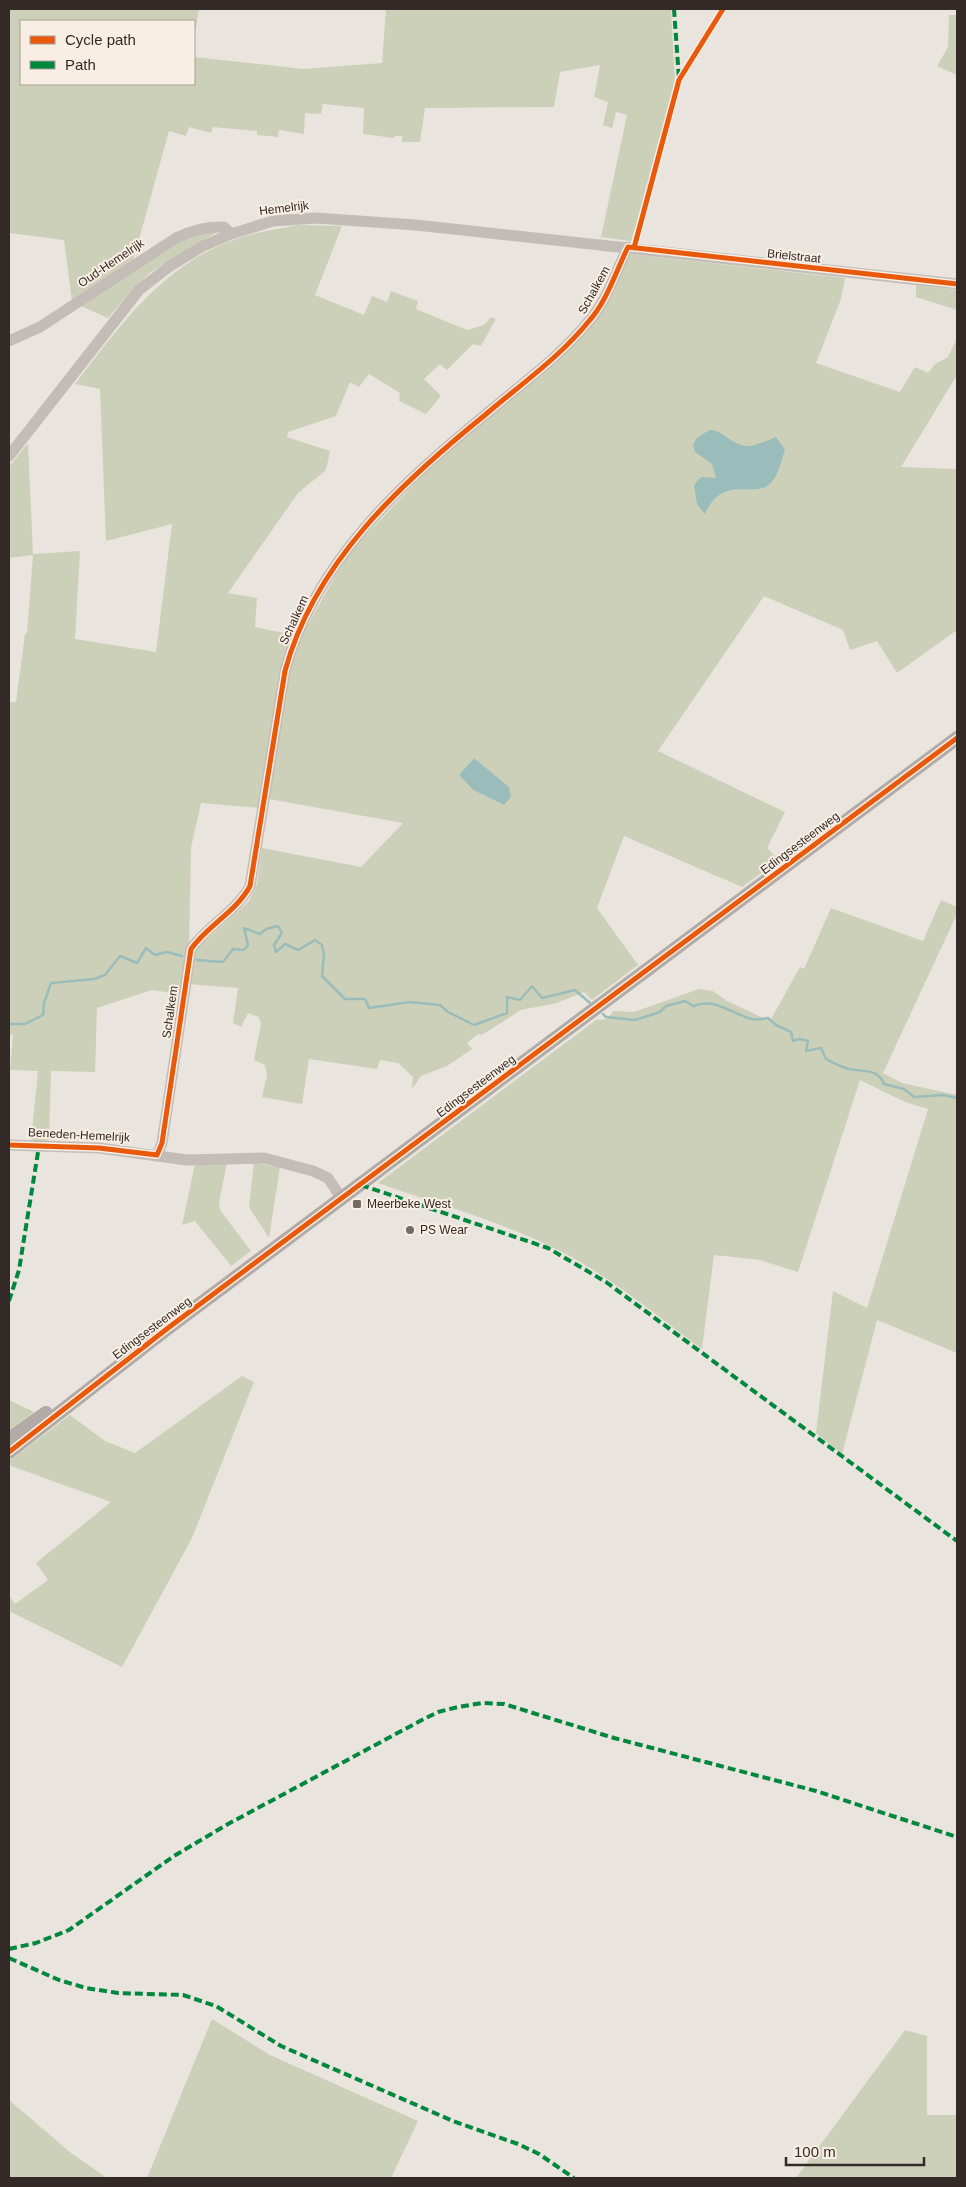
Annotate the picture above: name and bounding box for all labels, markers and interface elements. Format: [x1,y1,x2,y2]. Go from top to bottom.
legend [20,20,195,85]
text: Cycle path [65,31,136,48]
text: Path [65,56,96,73]
street label: Hemelrijk [258,198,311,218]
street label: Oud-Hemelrijk [75,235,148,290]
street label: Brielstraat [766,246,822,266]
street label: Schalkem [575,264,613,316]
street label: Schalkem [277,593,311,647]
street label: Edingsesteenweg [758,809,842,877]
street label: Schalkem [159,985,181,1039]
street label: Edingsesteenweg [434,1052,518,1120]
street label: Beneden-Hemelrijk [28,1125,131,1145]
place label: Meerbeke West [367,1197,451,1211]
marker: Meerbeke West [351,1198,363,1210]
place label: PS Wear [420,1223,468,1237]
marker: PS Wear [404,1224,416,1236]
street label: Edingsesteenweg [110,1294,194,1362]
scale bar [786,2134,924,2166]
text: 100 m [794,2143,836,2160]

